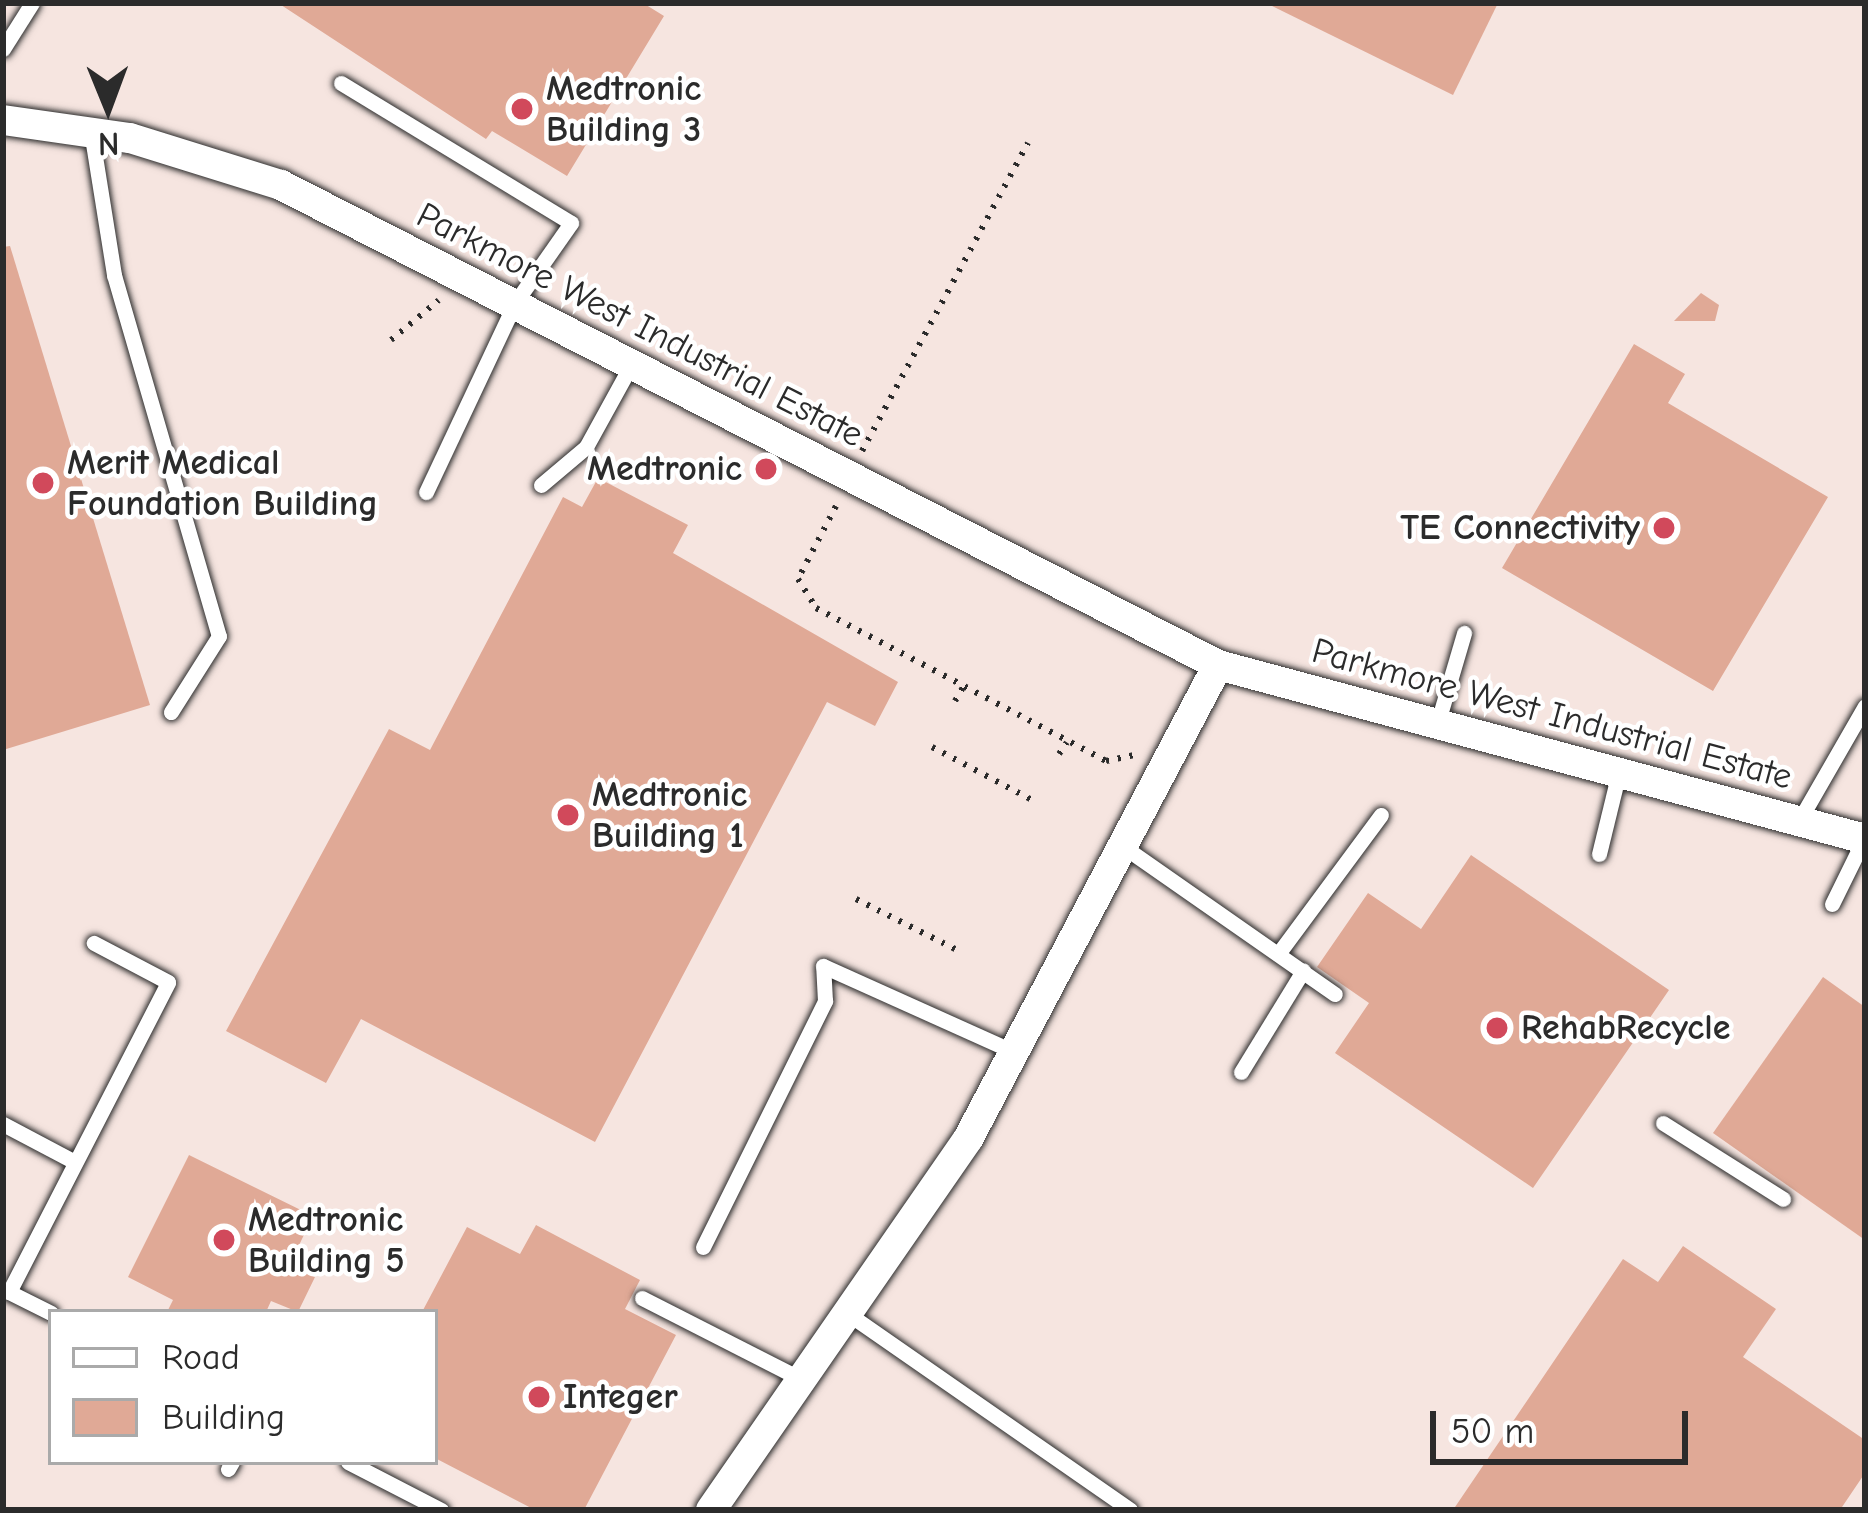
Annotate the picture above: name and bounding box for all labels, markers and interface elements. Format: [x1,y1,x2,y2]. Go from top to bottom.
north arrow [48,48,168,168]
place label: Medtronic Building 3 [546,66,701,151]
marker: Medtronic Building 3 [509,96,535,122]
text: N [98,125,120,163]
street label: Parkmore West Industrial Estate [410,193,870,457]
place label: Merit Medical Foundation Building [67,440,378,525]
place label: Medtronic [587,447,742,491]
marker: Medtronic [753,456,779,482]
marker: Merit Medical Foundation Building [30,470,56,496]
place label: TE Connectivity [1400,506,1640,550]
marker: TE Connectivity [1651,515,1677,541]
street label: Parkmore West Industrial Estate [1307,629,1797,799]
place label: Medtronic Building 1 [592,772,747,857]
marker: Medtronic Building 1 [555,802,581,828]
place label: RehabRecycle [1521,1006,1730,1050]
marker: RehabRecycle [1484,1015,1510,1041]
place label: Medtronic Building 5 [248,1197,405,1282]
marker: Medtronic Building 5 [211,1227,237,1253]
legend [48,1309,438,1465]
text: Road [162,1337,240,1378]
place label: Integer [563,1375,678,1419]
marker: Integer [526,1384,552,1410]
scale bar [1436,1387,1694,1461]
text: Building [162,1397,285,1438]
text: 50 m [1451,1411,1534,1452]

